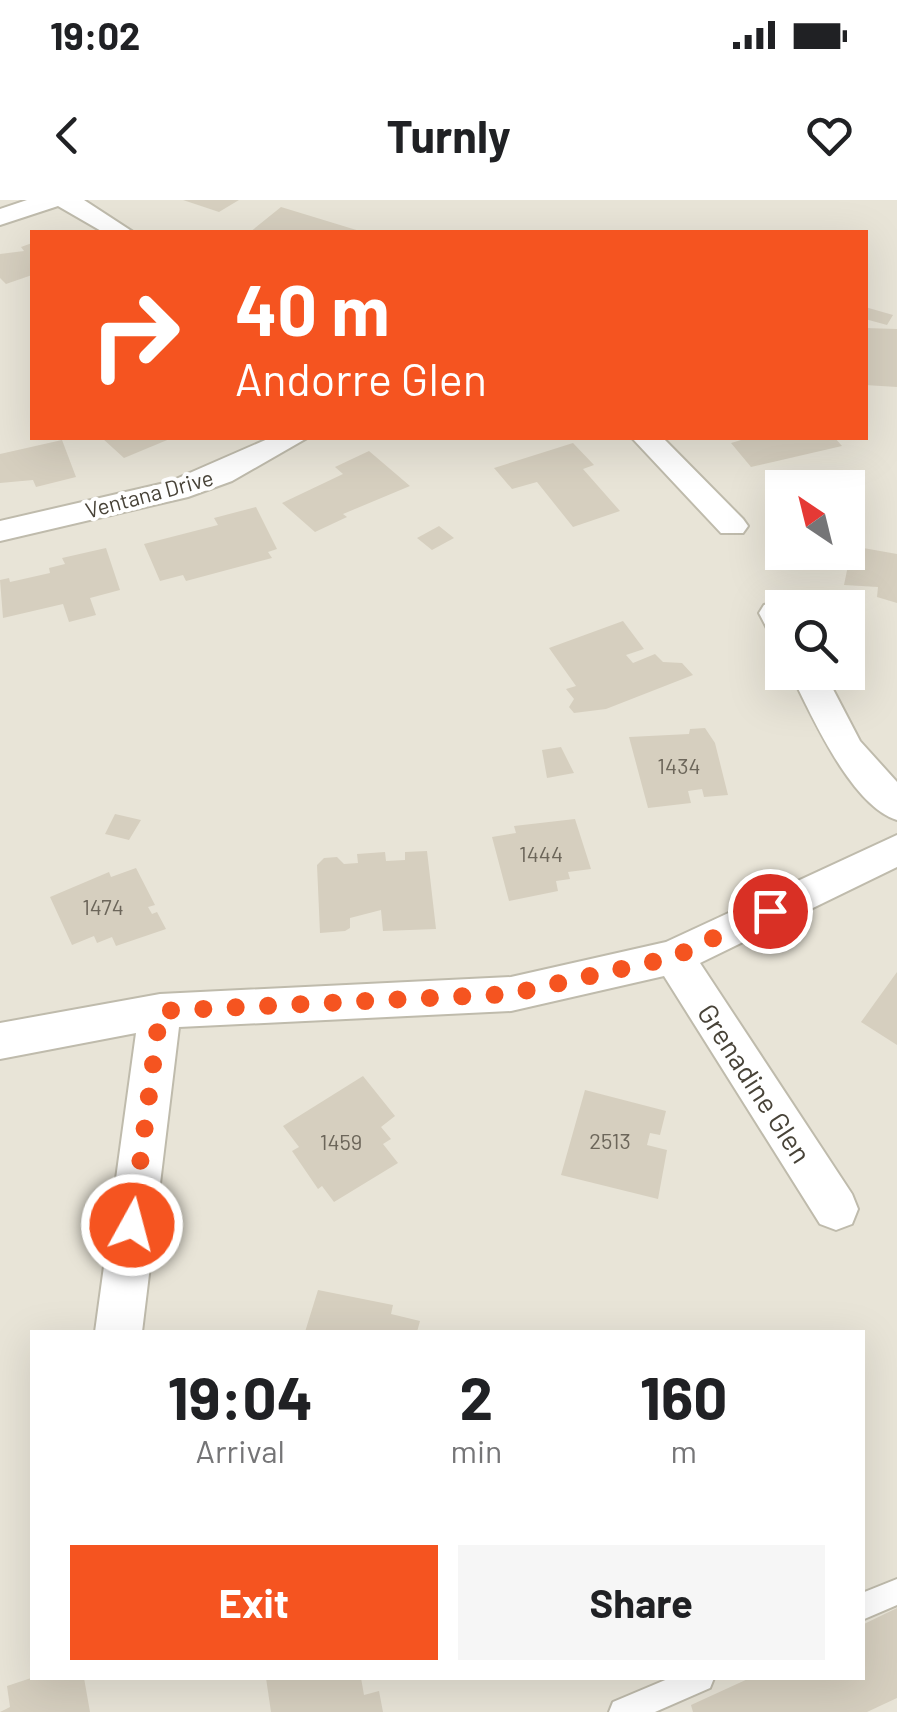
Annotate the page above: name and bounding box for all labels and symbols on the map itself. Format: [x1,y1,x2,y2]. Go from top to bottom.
street label: Ventana Drive [82,463,216,523]
north arrow [765,470,865,570]
house number: 1434 [657,752,701,778]
house number: 1444 [519,840,563,866]
pin [728,869,813,954]
house number: 1474 [82,893,124,919]
street label: Grenadine Glen [691,997,819,1169]
house number: 2513 [589,1127,631,1153]
house number: 1459 [320,1128,362,1154]
position arrow [80,1173,184,1277]

